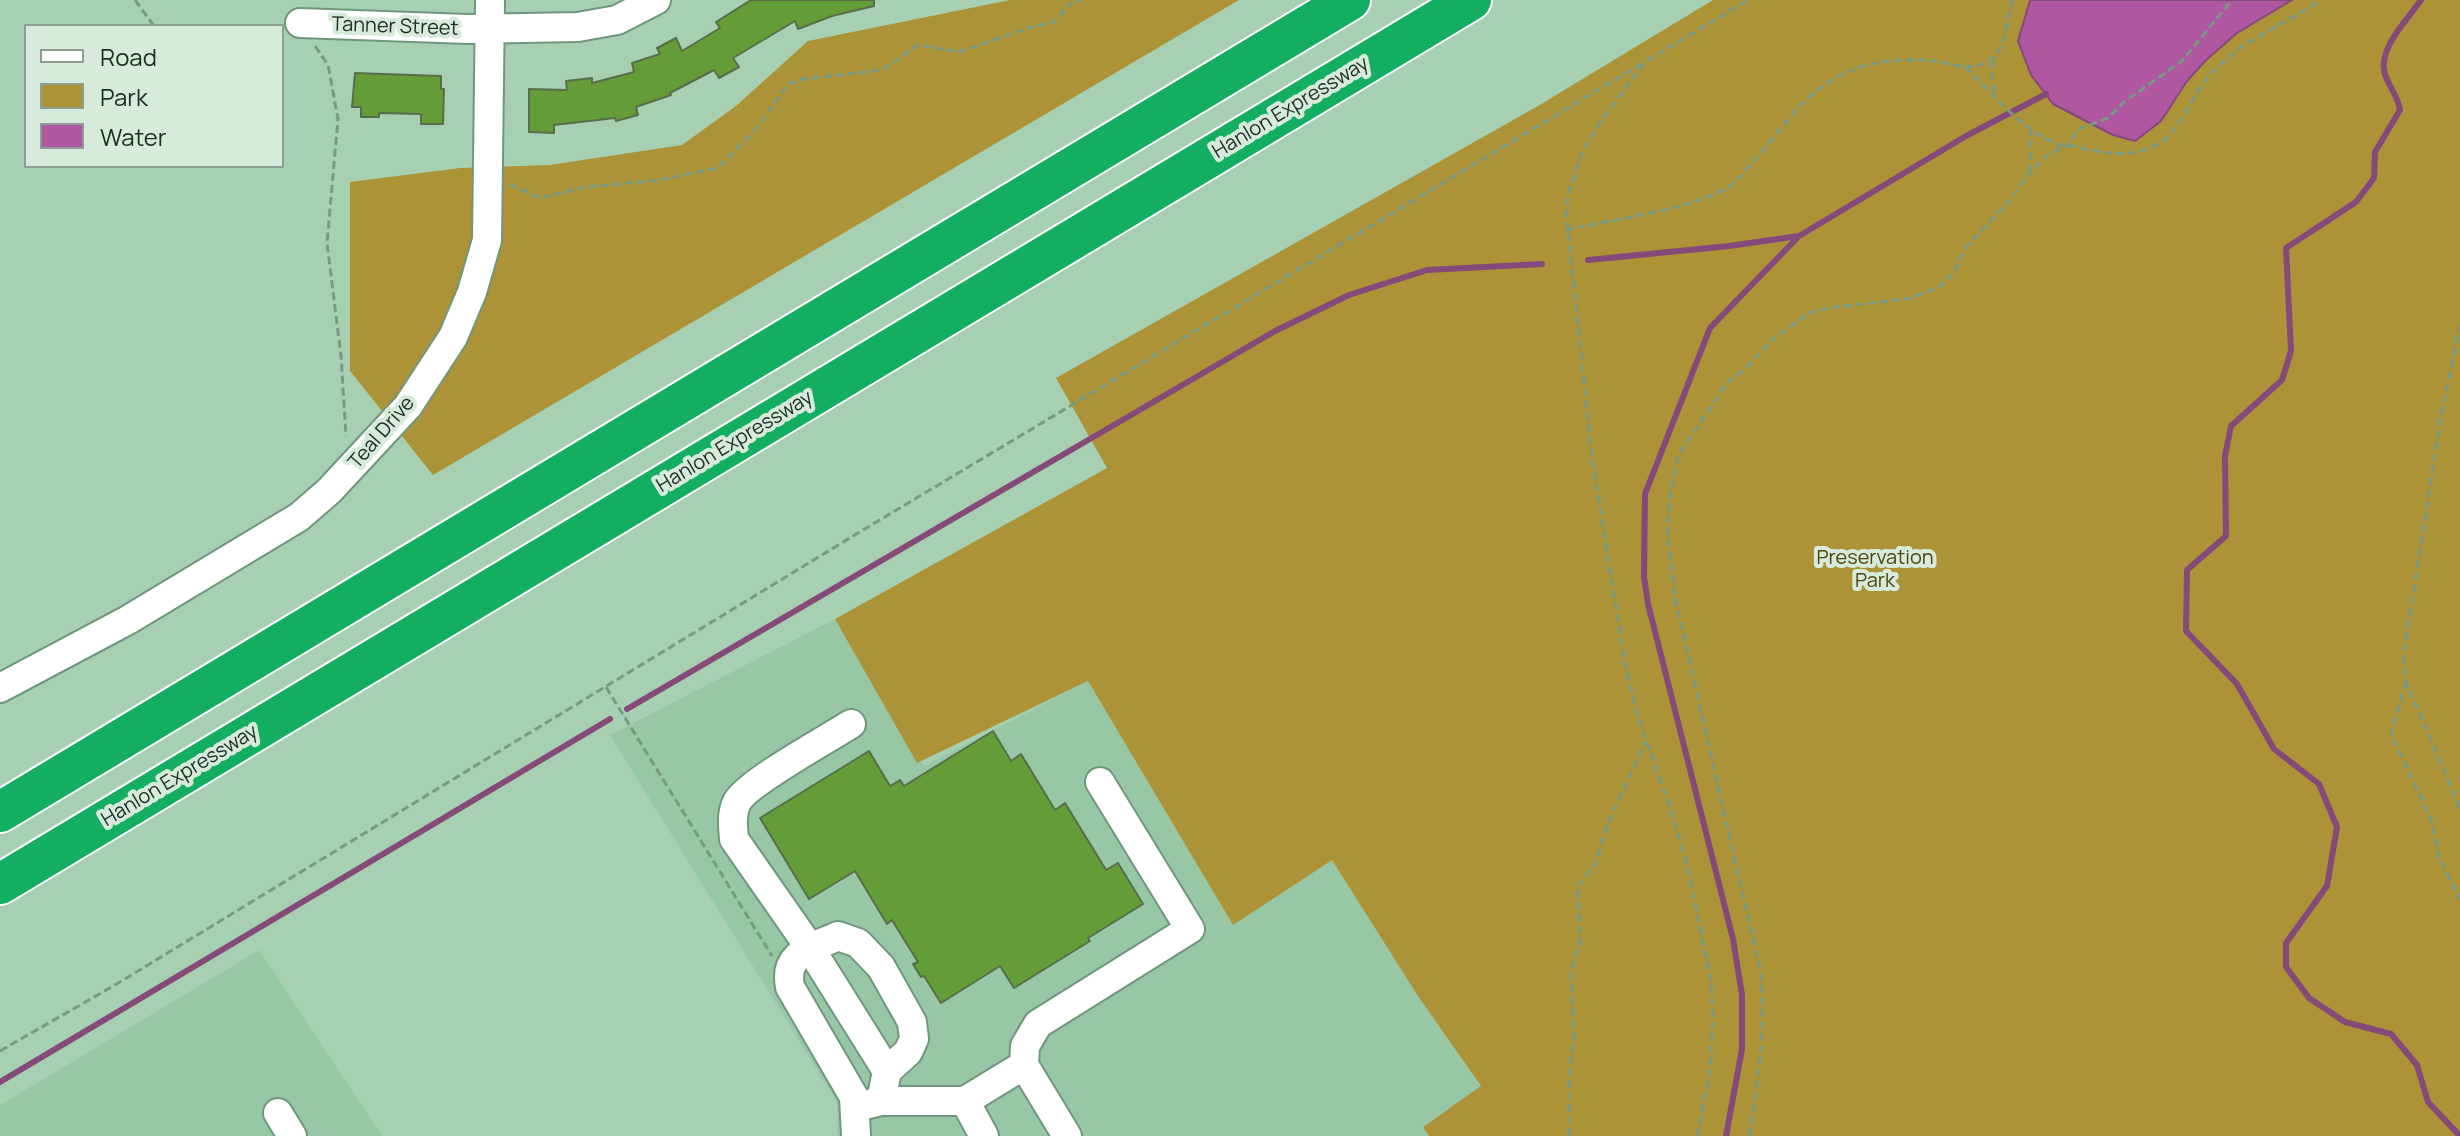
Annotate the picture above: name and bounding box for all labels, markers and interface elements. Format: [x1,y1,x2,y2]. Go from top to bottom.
street label: Tanner Street [331,13,459,41]
legend [24,24,284,168]
text: Road [100,40,157,73]
street label: Hanlon Expressway [1209,52,1373,164]
text: Park [100,80,148,113]
text: Water [100,120,167,153]
street label: Hanlon Expressway [653,386,817,498]
street label: Teal Drive [344,392,420,474]
park label: Preservation Park [1816,546,1934,593]
street label: Hanlon Expressway [98,720,262,832]

